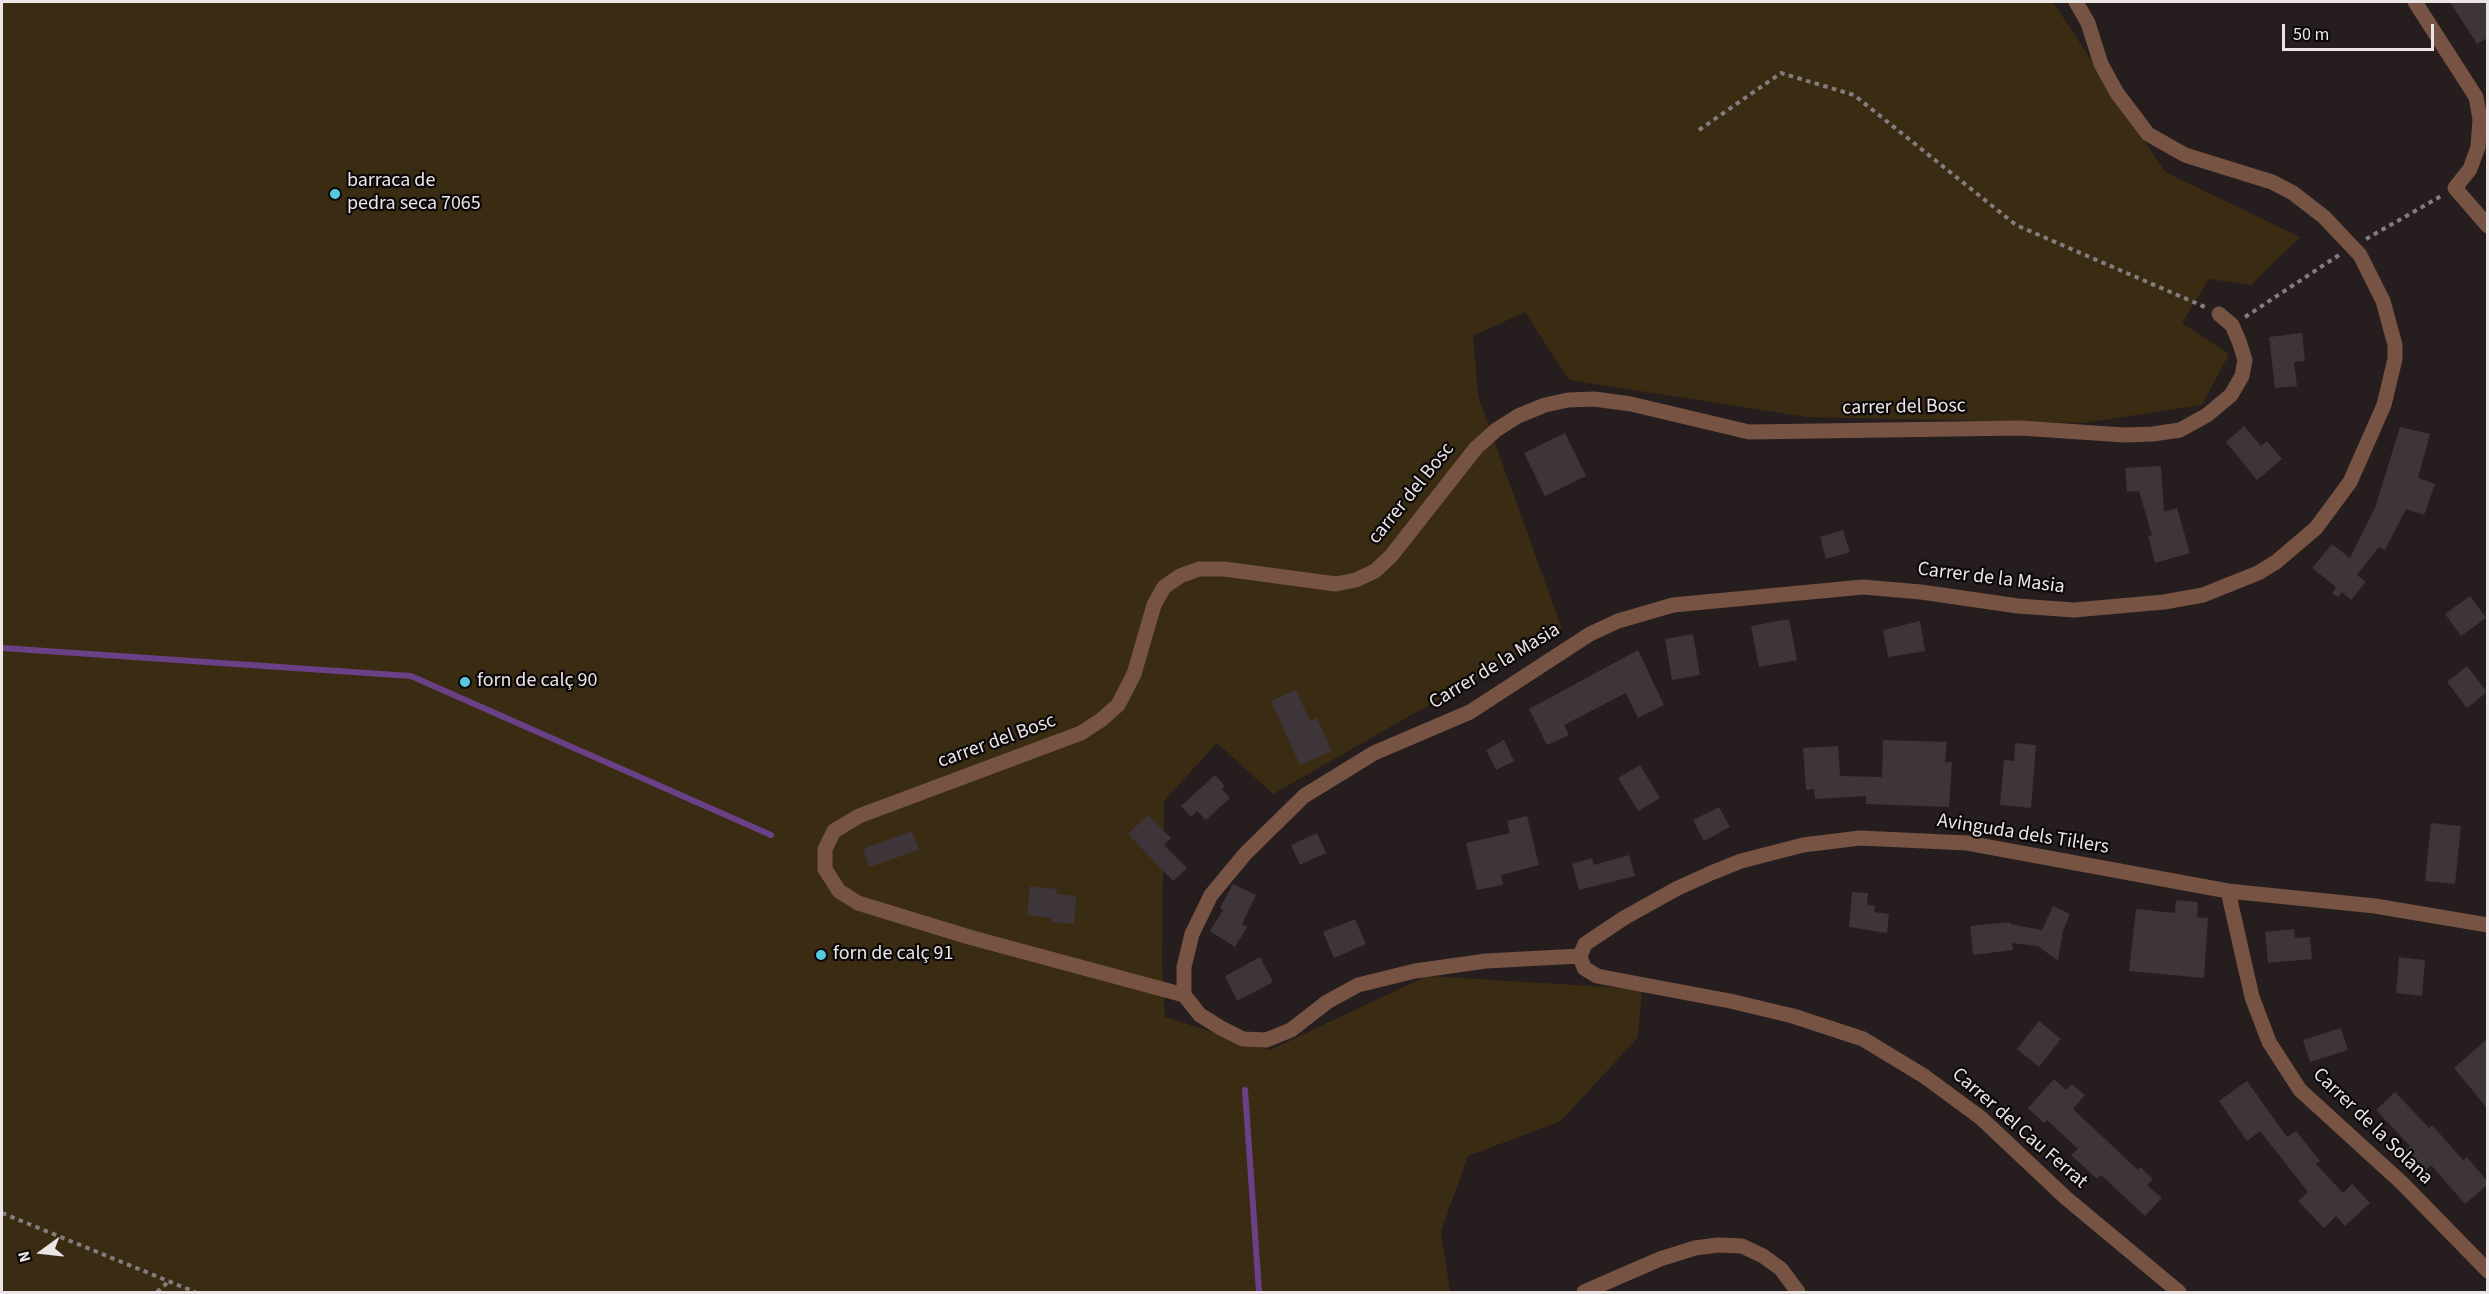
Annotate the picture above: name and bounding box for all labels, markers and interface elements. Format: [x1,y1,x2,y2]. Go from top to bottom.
scale bar [2285,12,2436,50]
text: 50 m [2293,22,2329,47]
place label: barraca de pedra seca 7065 [347,170,481,217]
marker: barraca de pedra seca 7065 [328,187,342,201]
street label: carrer del Bosc [1842,395,1966,421]
street label: carrer del Bosc [1364,438,1460,550]
street label: Carrer de la Masia [1916,558,2066,600]
street label: Carrer de la Masia [1425,619,1565,715]
place label: forn de calç 90 [477,670,597,694]
marker: forn de calç 90 [458,675,472,689]
street label: carrer del Bosc [935,710,1059,774]
street label: Avinguda dels Til·lers [1935,810,2111,860]
place label: forn de calç 91 [833,943,953,967]
marker: forn de calç 91 [814,948,828,962]
street label: Carrer del Cau Ferrat [1946,1064,2092,1194]
street label: Carrer de la Solana [2307,1064,2437,1190]
north arrow [12,1222,72,1282]
text: N [13,1249,37,1265]

